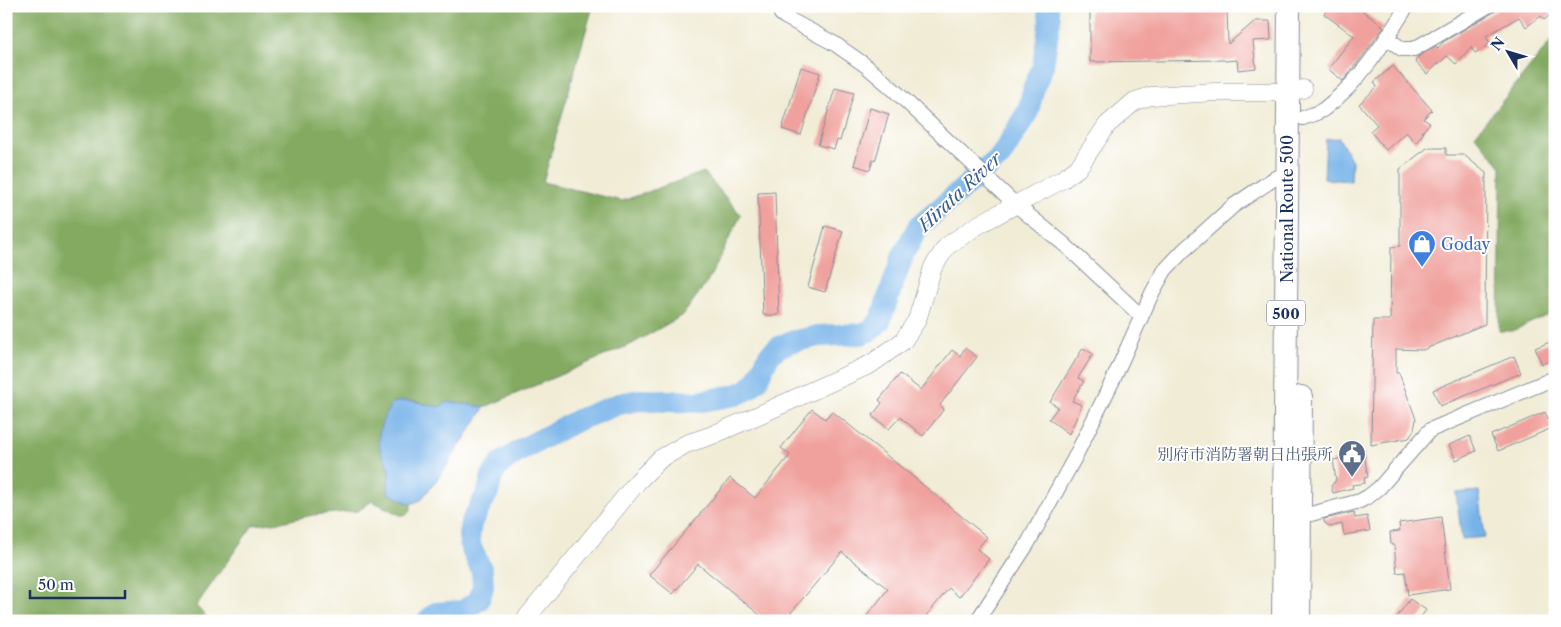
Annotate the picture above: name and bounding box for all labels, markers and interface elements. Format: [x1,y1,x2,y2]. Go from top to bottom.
north arrow [1484,28,1534,78]
text: N [1487,34,1509,54]
street label: National Route 500 [1277,135,1297,283]
water label: Hirata River [912,147,1008,238]
shop icon: Goday [1407,229,1437,268]
place label: Goday [1441,234,1491,254]
road number: 500 [1267,300,1305,326]
public building icon: 別府市消防署朝日出張所 [1337,439,1367,478]
place label: 別府市消防署朝日出張所 [1157,444,1333,464]
scale bar [30,567,125,599]
text: 50 m [38,575,74,594]

